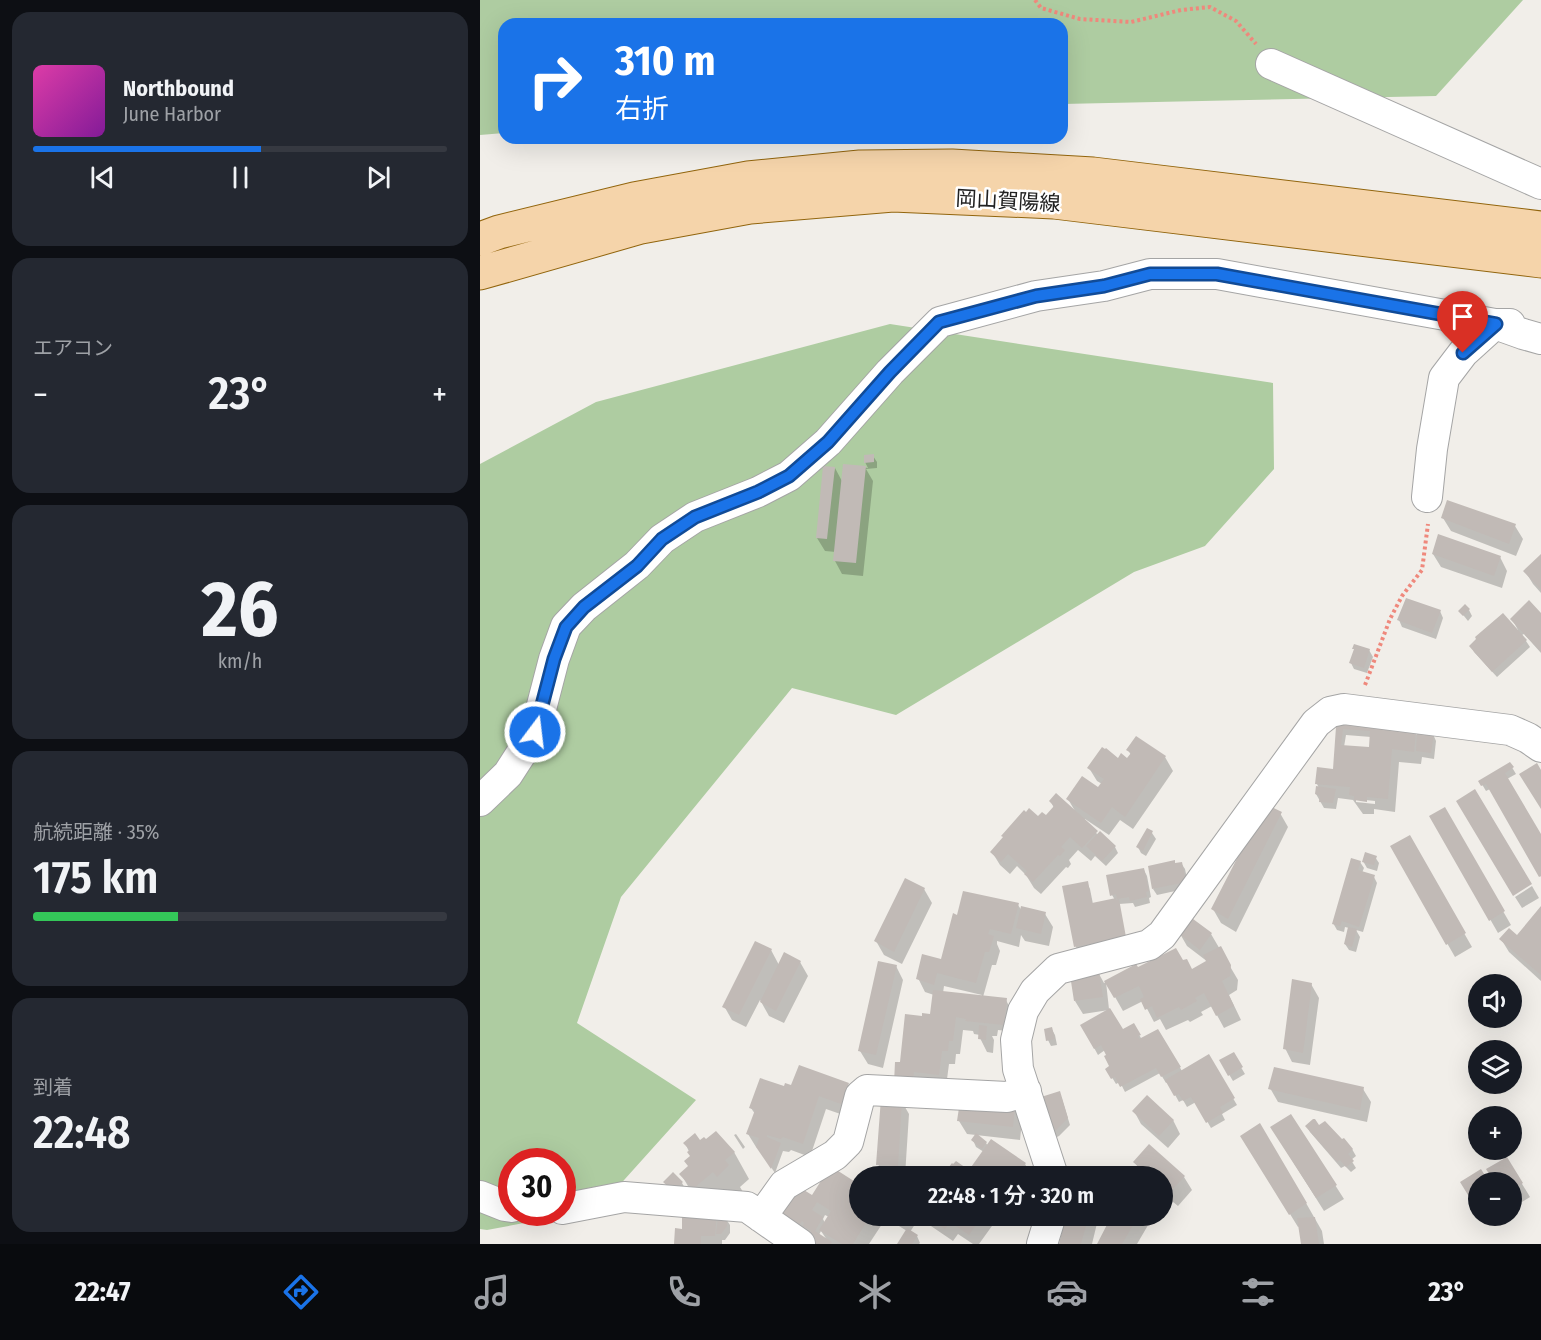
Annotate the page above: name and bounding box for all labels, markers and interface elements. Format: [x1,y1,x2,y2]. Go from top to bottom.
text: 310 m [615,36,716,86]
icon: right [516,42,594,120]
text: Northbound [123,75,234,102]
text: 右折 [615,93,669,125]
text: June Harbor [123,102,221,126]
icon: previous [86,161,119,194]
icon: pause [224,161,257,194]
icon: next [362,161,395,194]
street label: 岡山賀陽線 [955,185,1061,217]
pin [1437,291,1488,353]
icon: arrive [1446,300,1479,333]
text: エアコン [33,336,113,360]
text: 23° [209,367,271,421]
text: − [33,375,48,415]
text: + [432,375,447,415]
text: 26 [202,563,278,657]
text: km/h [218,649,262,673]
position arrow [503,700,567,764]
text: 航続距離 · 35% [33,820,159,844]
text: 175 km [33,851,158,905]
map controls [1468,974,1522,1226]
button: sound [1468,974,1522,1028]
button: layers [1468,1040,1522,1094]
text: 到着 [33,1075,73,1099]
text: 22:48 [33,1106,131,1160]
button: + [1468,1106,1522,1160]
speed limit sign: 30 [498,1148,576,1226]
button: − [1468,1172,1522,1226]
text: 22:48 · 1 分 · 320 m [928,1182,1094,1209]
icon: directions [280,1271,322,1313]
icon: music [471,1271,513,1313]
icon: phone [663,1271,705,1313]
icon: climate [854,1271,896,1313]
icon: car [1046,1271,1088,1313]
icon: filters [1237,1271,1279,1313]
text: 22:47 [75,1276,131,1308]
text: 23° [1428,1276,1466,1308]

